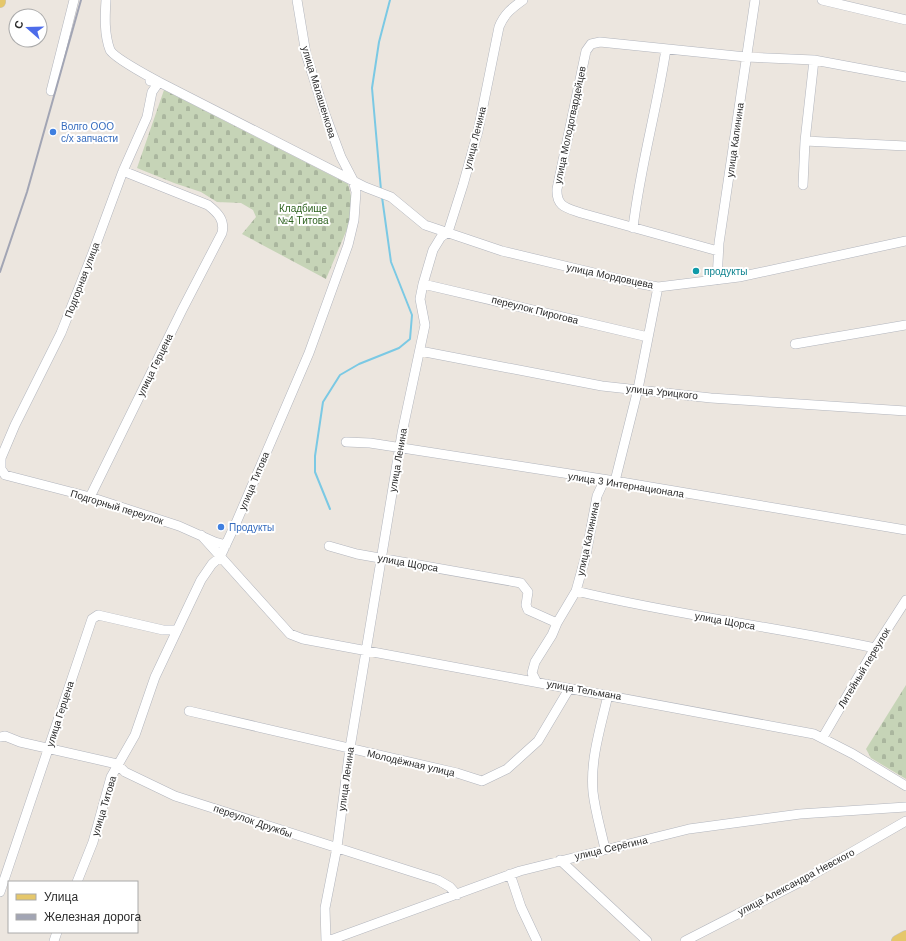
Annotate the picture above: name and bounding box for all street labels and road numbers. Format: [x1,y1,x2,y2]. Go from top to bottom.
street label: улица Малашенкова [300,45,338,140]
street label: улица Молодогвардейцев [552,65,588,185]
street label: улица Калинина [724,102,746,178]
street label: улица Ленина [462,105,488,171]
street label: Подгорная улица [63,240,102,319]
street label: улица Мордовцева [566,261,655,291]
street label: переулок Пирогова [490,294,580,326]
street label: улица Герцена [135,331,175,398]
street label: улица Урицкого [626,383,699,401]
street label: улица Ленина [387,427,409,493]
street label: улица Титова [237,450,271,512]
street label: улица 3 Интернационала [567,470,685,500]
street label: Подгорный переулок [69,488,165,527]
street label: улица Калинина [575,501,601,577]
street label: улица Щорса [377,552,440,574]
street label: улица Щорса [694,610,757,632]
street label: Литейный переулок [836,625,893,710]
street label: улица Тельмана [546,678,623,702]
street label: улица Герцена [44,679,76,748]
street label: улица Ленина [336,746,356,812]
street label: Молодёжная улица [366,748,456,779]
street label: улица Титова [90,774,118,837]
street label: переулок Дружбы [212,802,294,840]
street label: улица Серёгина [573,834,649,862]
street label: улица Александра Невского [736,846,857,918]

